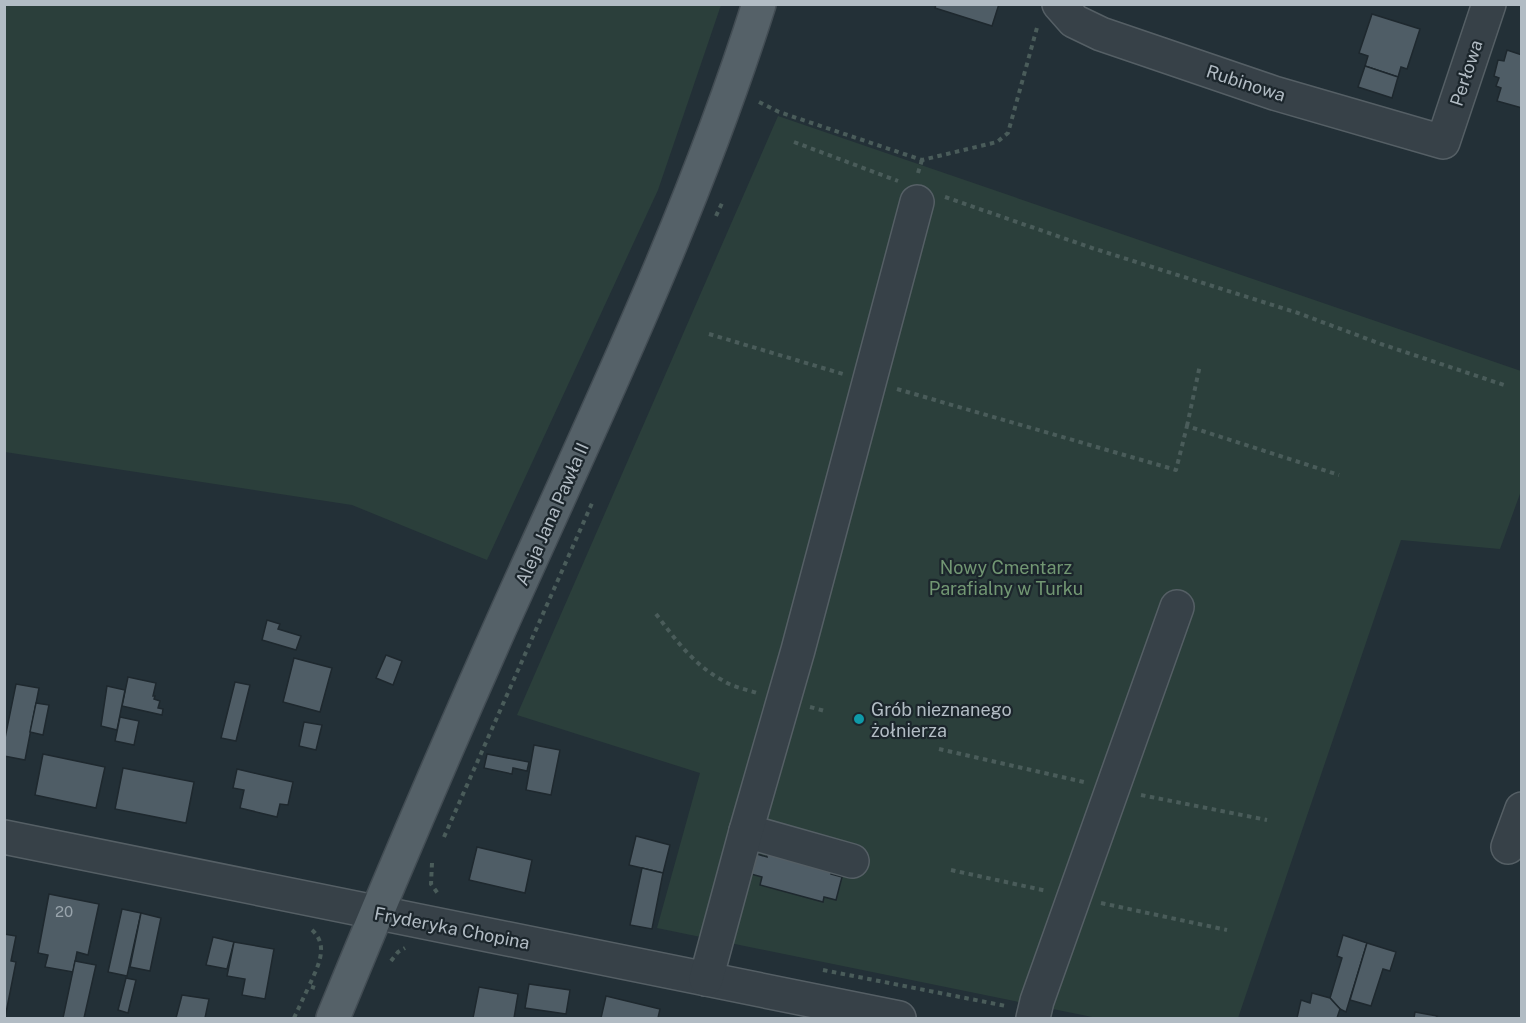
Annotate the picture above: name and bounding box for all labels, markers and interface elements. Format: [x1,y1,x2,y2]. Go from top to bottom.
street label: Perłowa [1445,37,1487,109]
street label: Rubinowa [1204,60,1288,106]
street label: Aleja Jana Pawła II [511,439,593,589]
park label: Nowy Cmentarz Parafialny w Turku [929,557,1083,599]
place label: Grób nieznanego żołnierza [871,699,1012,741]
marker: Grób nieznanego żołnierza [852,712,866,726]
house number: 20 [55,903,73,920]
street label: Fryderyka Chopina [372,903,532,953]

